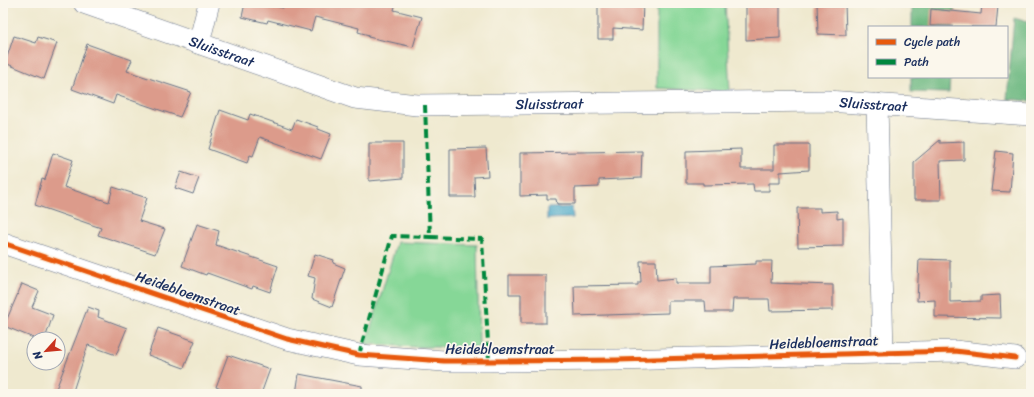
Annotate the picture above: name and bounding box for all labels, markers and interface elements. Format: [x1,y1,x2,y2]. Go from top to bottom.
legend [868,26,1008,78]
street label: Sluisstraat [185,29,259,75]
text: Cycle path [904,31,960,53]
text: Path [904,51,929,73]
street label: Sluisstraat [839,90,909,120]
street label: Sluisstraat [515,91,585,117]
street label: Heidebloemstraat [132,264,244,323]
street label: Heidebloemstraat [769,328,879,357]
north arrow [26,331,66,371]
street label: Heidebloemstraat [445,337,555,362]
text: N [27,347,48,364]

